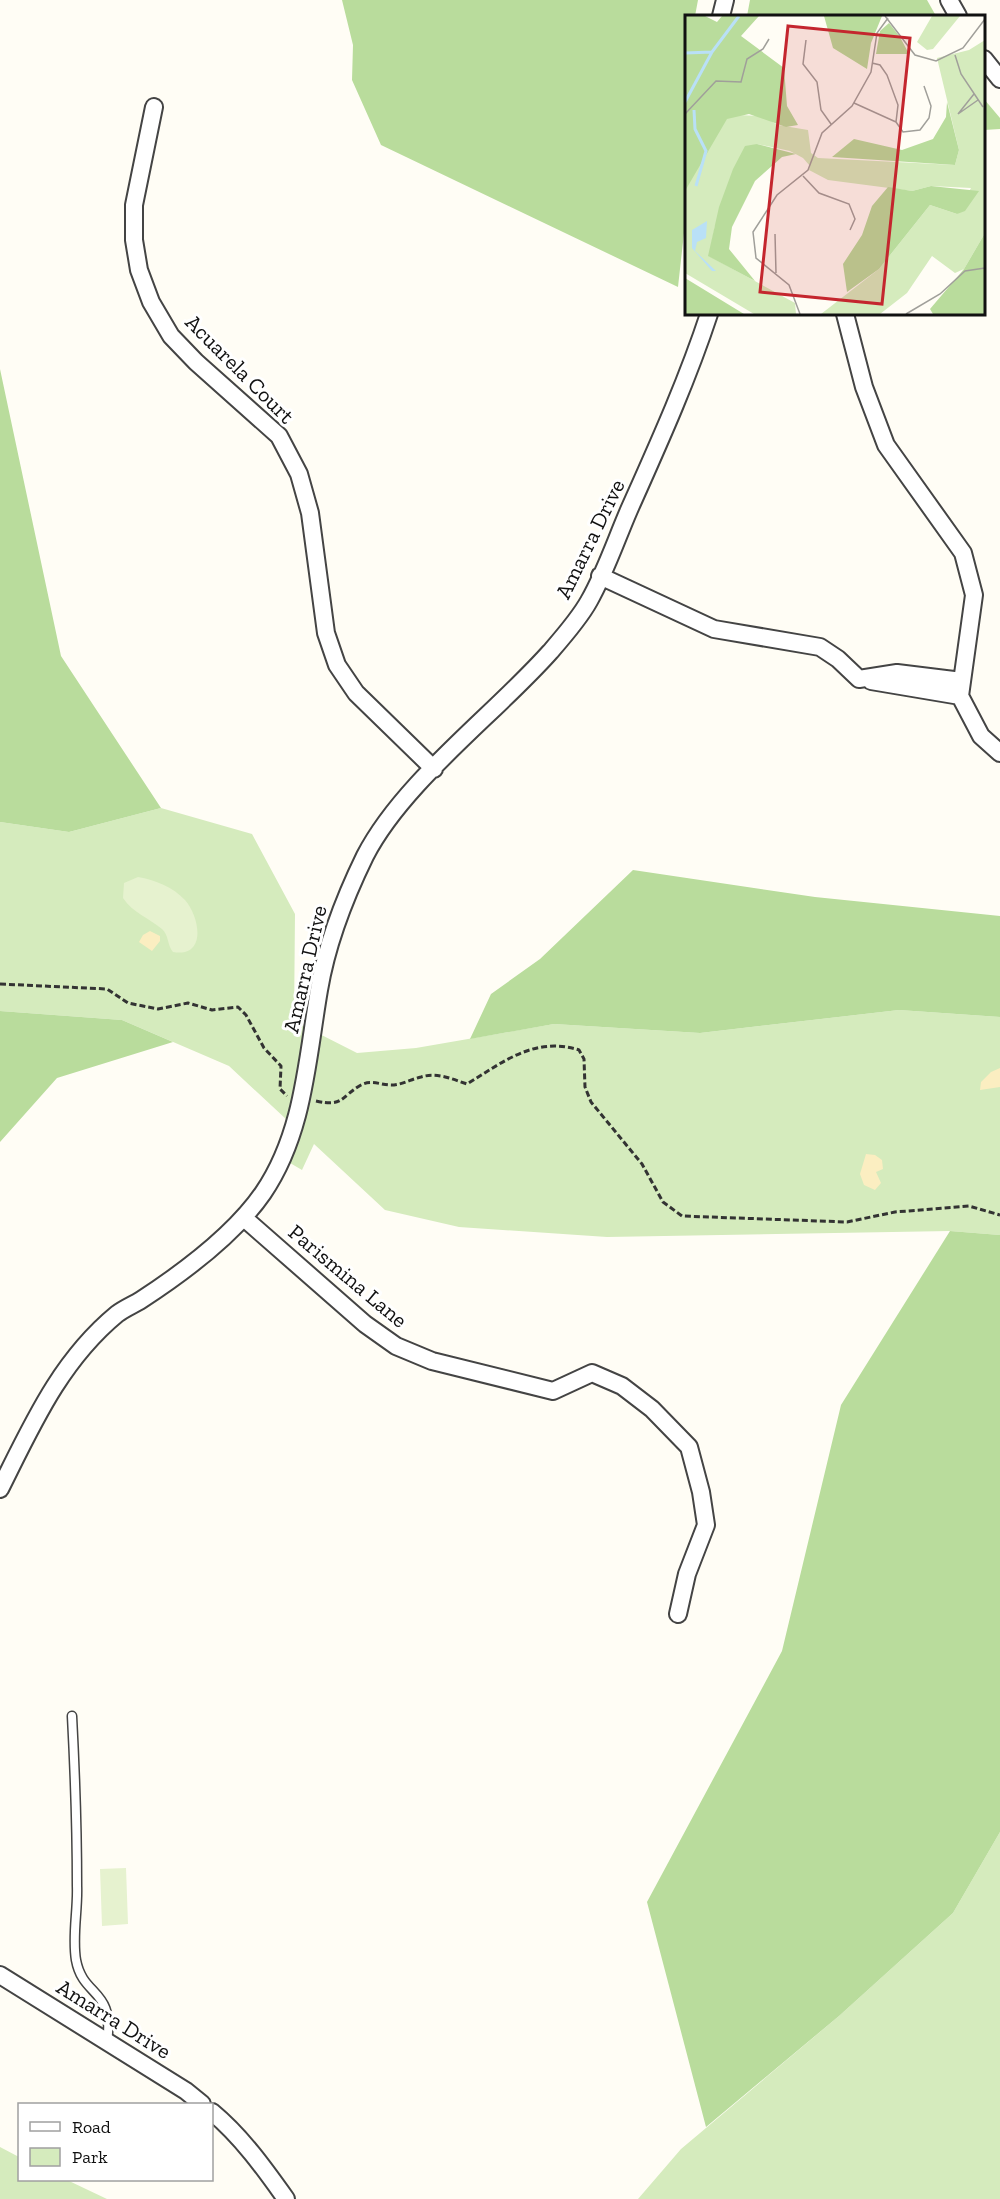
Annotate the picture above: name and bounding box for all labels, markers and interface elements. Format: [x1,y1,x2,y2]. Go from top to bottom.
inset map [685,15,985,315]
street label: Acuarela Court [180,309,301,430]
street label: Amarra Drive [549,475,631,603]
street label: Amarra Drive [277,903,333,1035]
street label: Parismina Lane [283,1218,413,1334]
street label: Amarra Drive [52,1973,176,2065]
legend [18,2103,213,2181]
text: Road [72,2116,111,2138]
text: Park [72,2146,108,2168]

